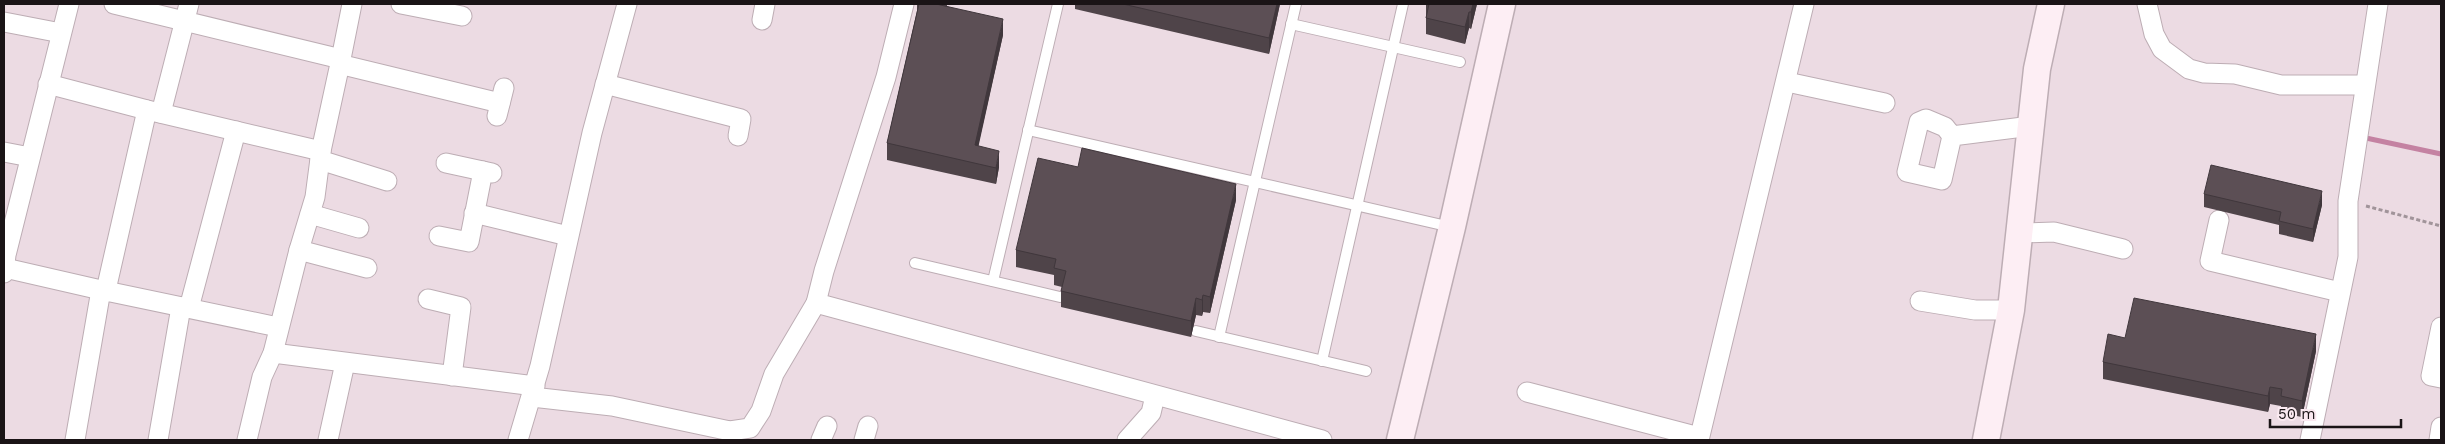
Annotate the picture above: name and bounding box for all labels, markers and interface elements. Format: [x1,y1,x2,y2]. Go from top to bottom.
scale bar [2270,396,2401,428]
text: 50 m [2278,405,2315,423]

